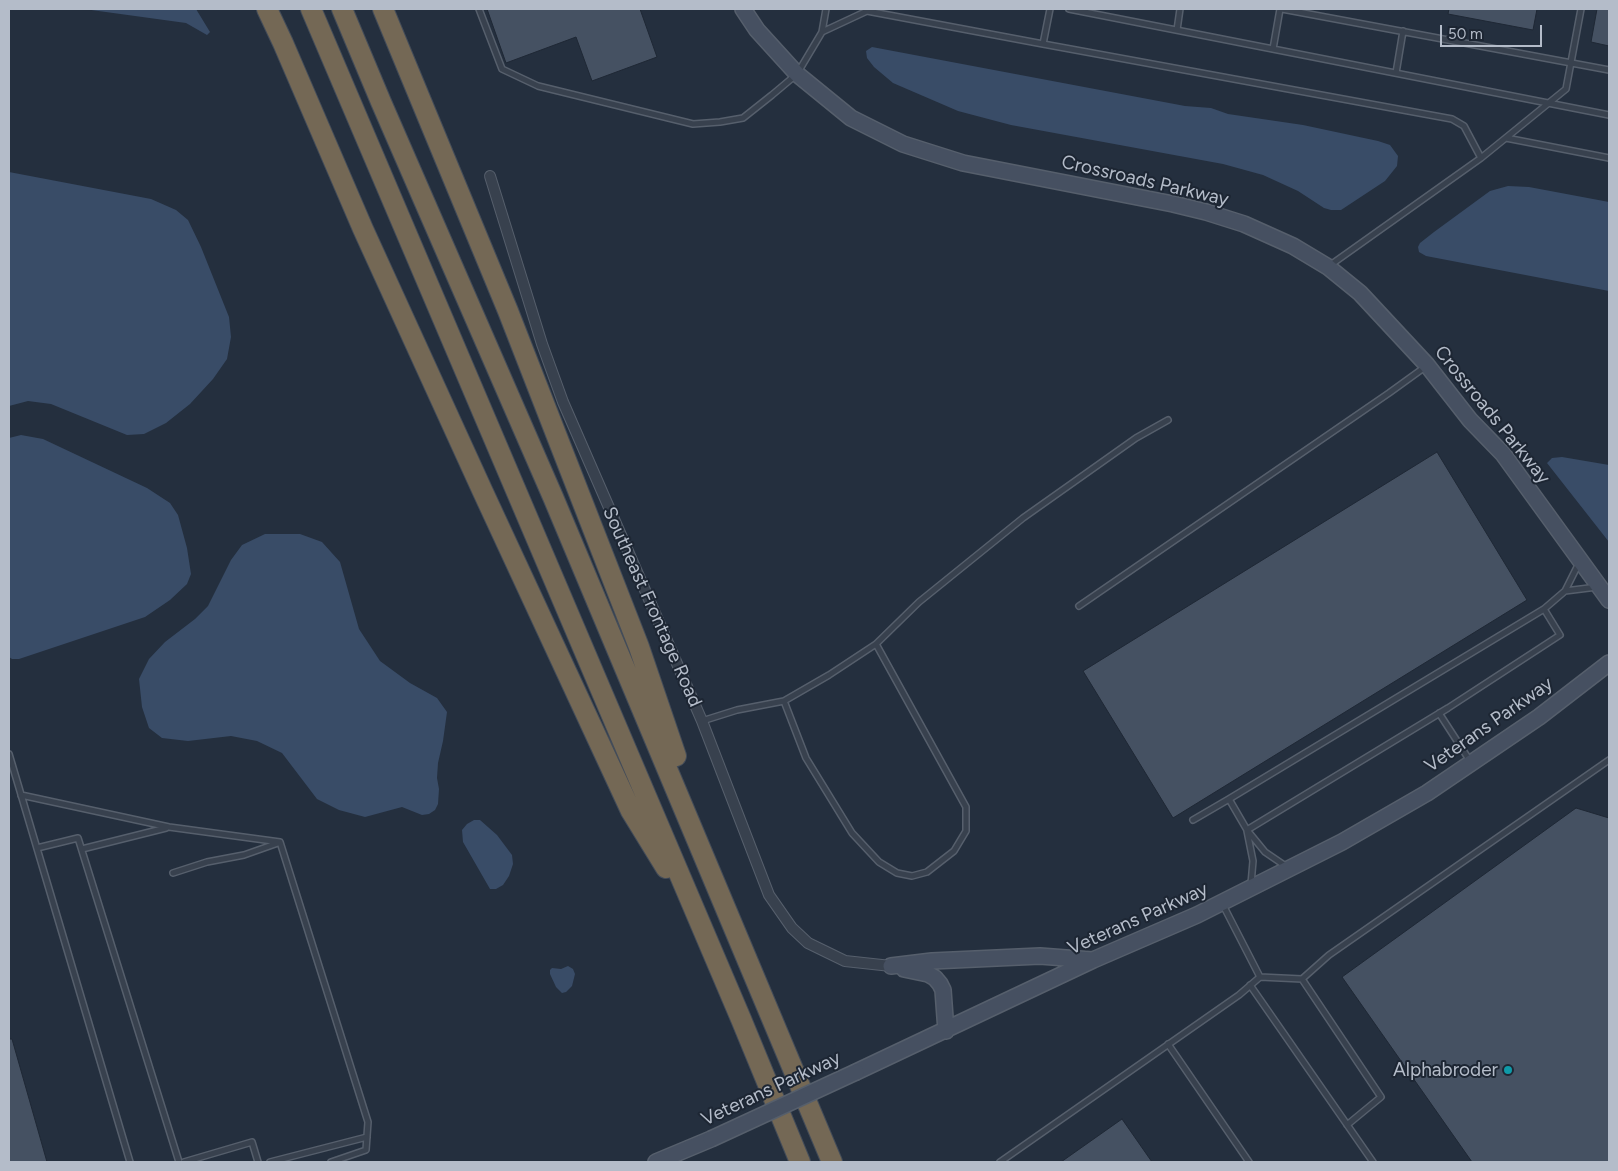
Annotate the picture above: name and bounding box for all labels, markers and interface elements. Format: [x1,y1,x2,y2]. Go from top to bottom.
scale bar [1443,15,1546,47]
text: 50 m [1448,25,1483,43]
street label: Crossroads Parkway [1059,151,1231,211]
street label: Crossroads Parkway [1429,341,1555,489]
street label: Southeast Frontage Road [597,503,707,711]
street label: Veterans Parkway [1421,672,1557,778]
street label: Veterans Parkway [1064,878,1212,960]
street label: Veterans Parkway [698,1047,844,1131]
place label: Alphabroder [1393,1059,1498,1081]
marker: Alphabroder [1502,1064,1514,1076]

